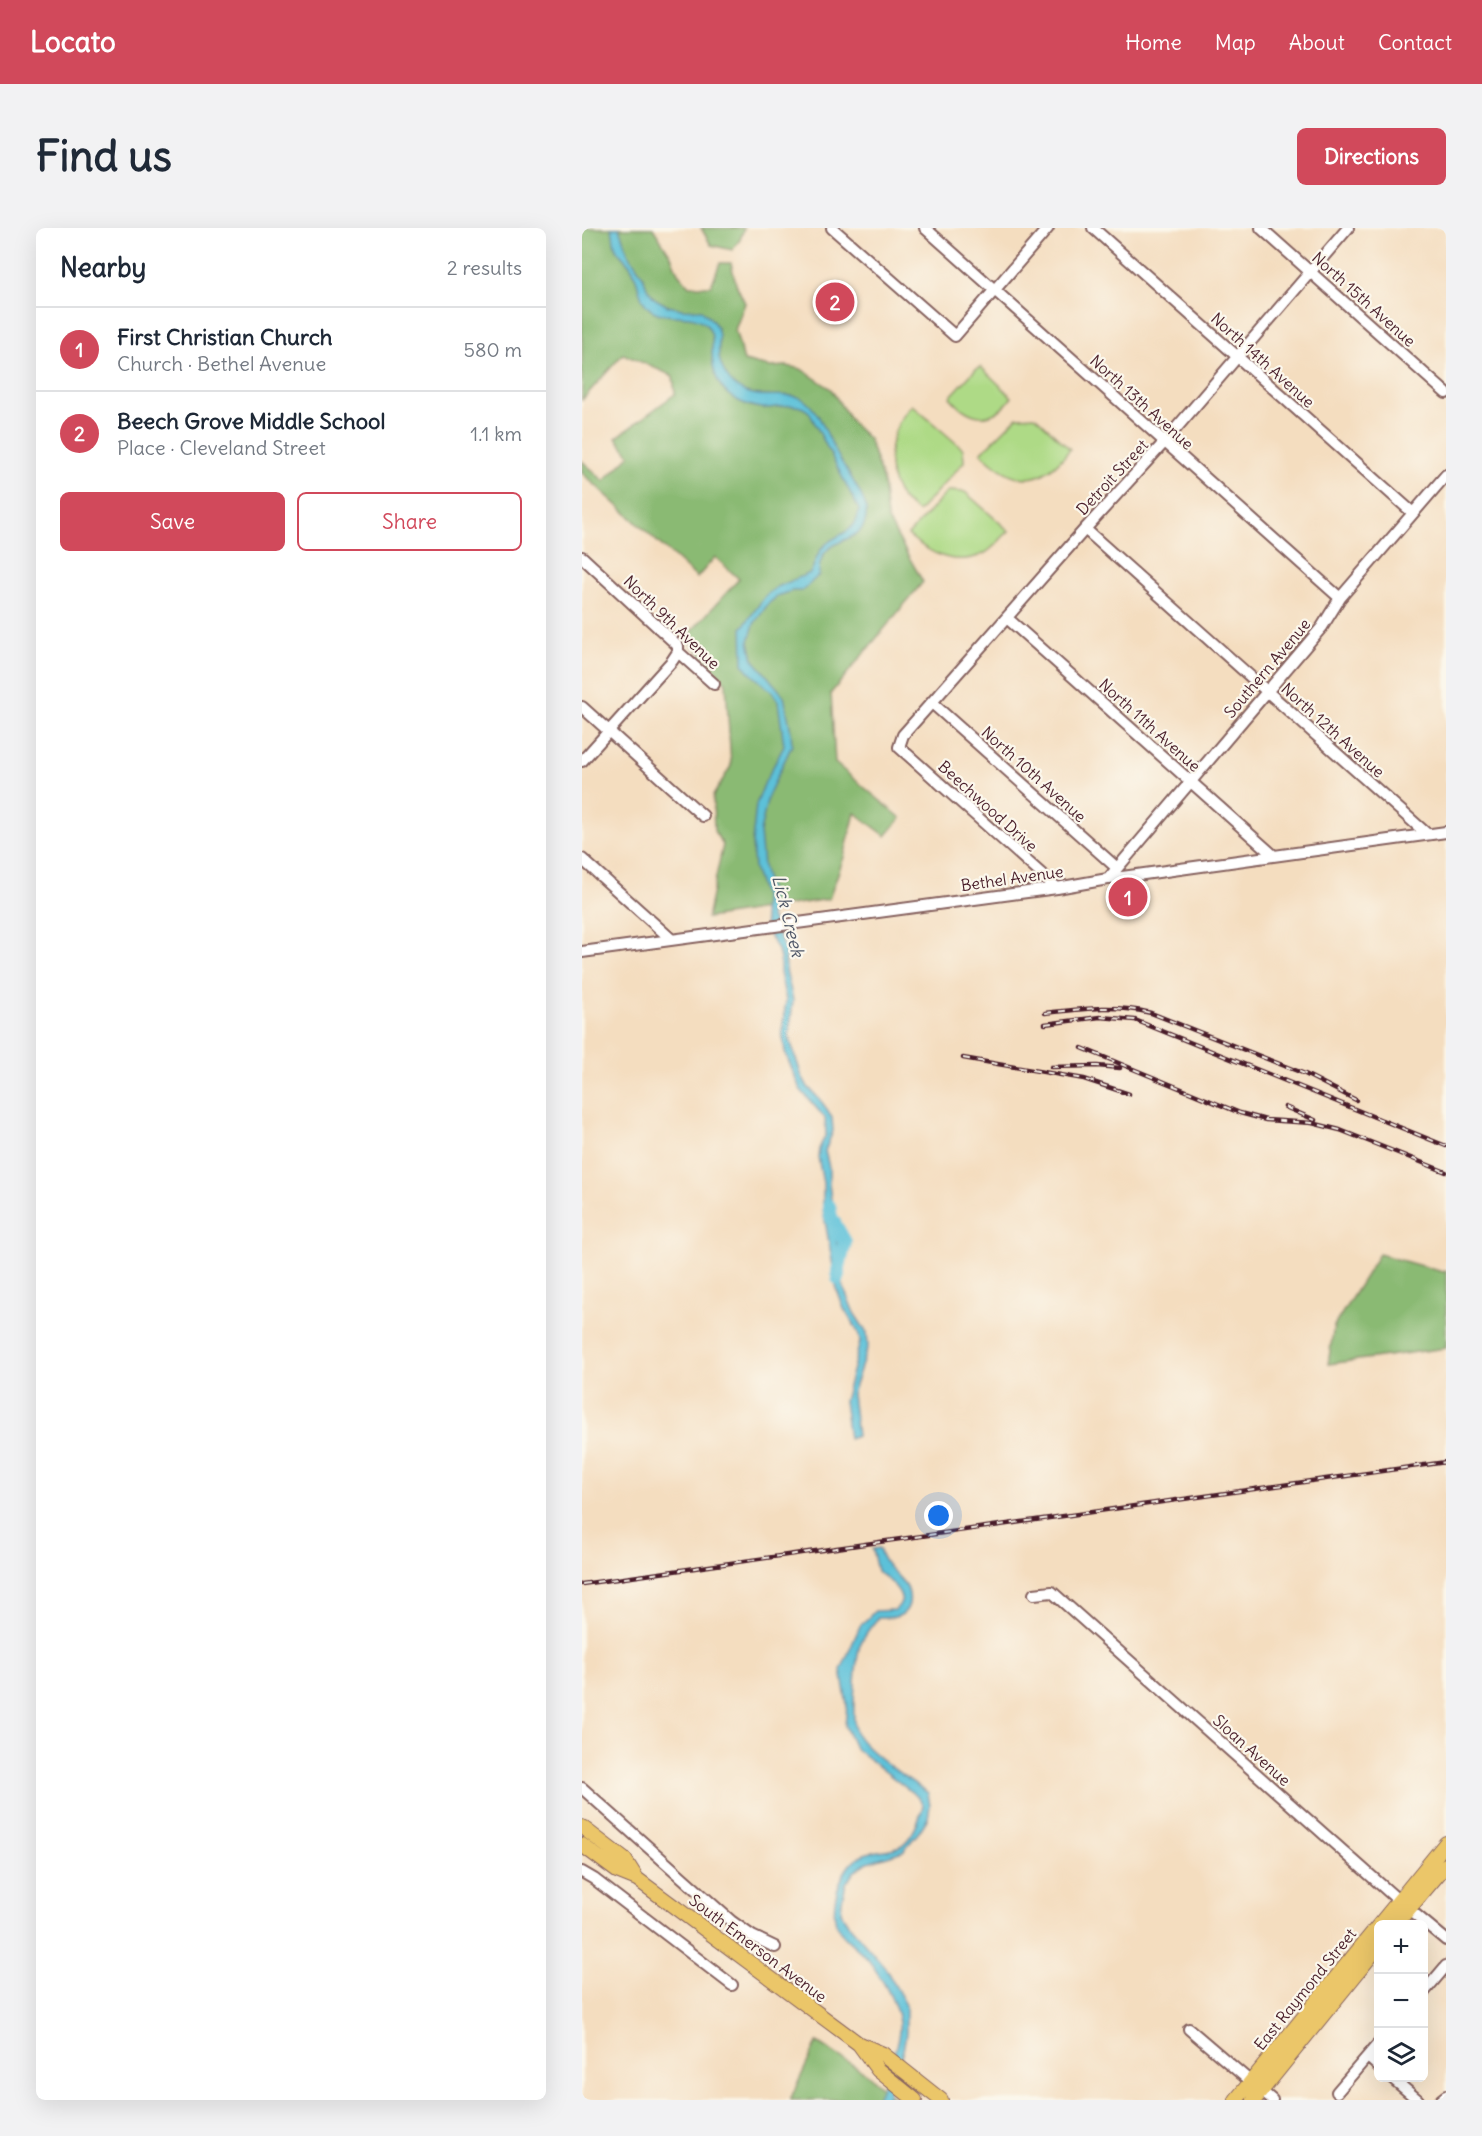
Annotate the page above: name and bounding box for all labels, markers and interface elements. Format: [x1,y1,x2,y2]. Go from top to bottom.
text: Locato [30,24,116,60]
text: Home [1125,29,1182,56]
text: Map [1215,29,1256,56]
text: About [1289,29,1345,56]
text: Contact [1378,29,1452,56]
button: Directions [1297,128,1446,185]
text: Find us [36,130,172,182]
street label: North 15th Avenue [1308,247,1420,351]
text: Nearby [60,251,146,284]
text: 2 results [447,255,522,280]
pin: 2 [816,280,854,325]
street label: North 14th Avenue [1207,308,1319,412]
text: First Christian Church [117,323,333,351]
text: 1 [76,337,83,362]
text: 580 m [464,337,522,362]
street label: North 13th Avenue [1086,350,1198,454]
text: Church · Bethel Avenue [117,351,326,376]
text: Beech Grove Middle School [117,407,385,435]
text: 2 [74,421,85,446]
text: 1.1 km [470,421,522,446]
text: Place · Cleveland Street [117,435,326,460]
street label: Detroit Street [1072,435,1153,519]
button: Save [60,492,285,551]
button: Share [297,492,522,551]
street label: North 9th Avenue [620,571,724,673]
street label: Southern Avenue [1220,614,1314,722]
street label: North 11th Avenue [1095,674,1205,776]
street label: North 12th Avenue [1277,678,1389,782]
street label: North 10th Avenue [978,722,1090,826]
street label: Beechwood Drive [934,756,1042,856]
street label: Bethel Avenue [959,861,1065,895]
water label: Lick Creek [767,873,810,961]
pin: 1 [1108,874,1148,920]
your location [924,1501,953,1530]
street label: Sloan Avenue [1209,1710,1295,1790]
street label: South Emerson Avenue [685,1890,831,2006]
map controls [1374,1920,1428,2082]
button: + [1374,1920,1428,1974]
street label: East Raymond Street [1250,1923,1361,2054]
button: − [1374,1974,1428,2028]
button: layers [1374,2028,1428,2082]

